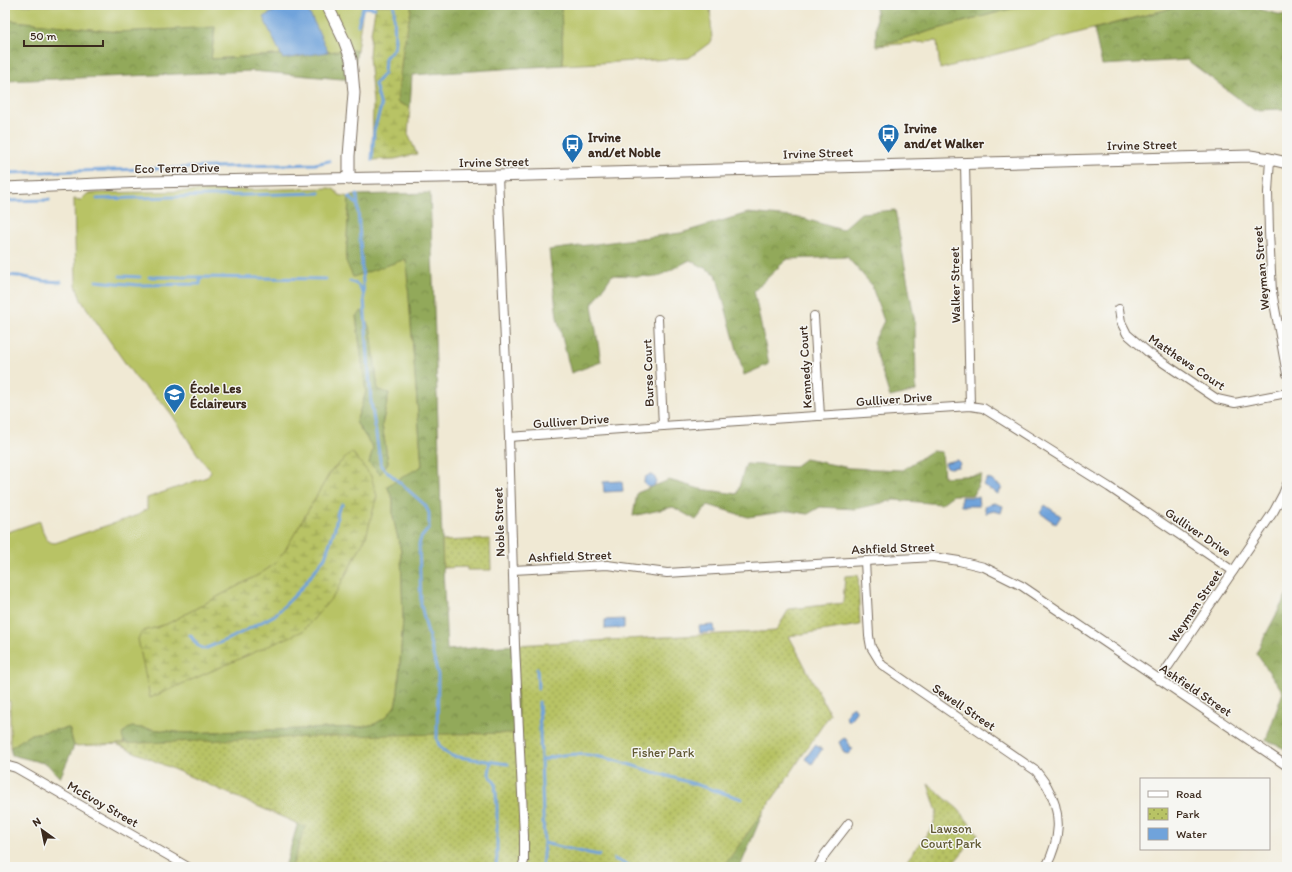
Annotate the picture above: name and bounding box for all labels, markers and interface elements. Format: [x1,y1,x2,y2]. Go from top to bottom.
scale bar [24,22,103,48]
text: 50 m [30,29,56,43]
place label: Irvine and/et Walker [904,121,985,151]
bus stop icon: Irvine and/et Walker [875,122,901,155]
place label: Irvine and/et Noble [588,130,661,160]
bus stop icon: Irvine and/et Noble [560,131,586,164]
street label: Irvine Street [1107,137,1177,153]
street label: Irvine Street [783,144,853,162]
street label: Irvine Street [459,154,529,170]
street label: Eco Terra Drive [134,160,220,176]
street label: Weyman Street [1250,225,1272,311]
street label: Walker Street [947,247,963,323]
street label: Kennedy Court [795,325,815,409]
street label: Matthews Court [1146,331,1228,393]
street label: Burse Court [639,339,657,407]
place label: École Les Éclaireurs [190,380,247,411]
school or university icon: École Les Éclaireurs [162,382,188,415]
street label: Gulliver Drive [855,389,933,409]
street label: Gulliver Drive [532,411,610,431]
street label: Noble Street [490,487,508,557]
street label: Gulliver Drive [1162,504,1234,560]
street label: Ashfield Street [851,539,935,557]
street label: Ashfield Street [528,547,612,565]
street label: Weyman Street [1165,567,1225,645]
street label: Ashfield Street [1157,660,1235,720]
street label: Sewell Street [929,680,999,734]
park label: Fisher Park [632,745,695,760]
street label: McEvoy Street [65,778,141,830]
legend [1140,778,1270,850]
text: Road [1176,787,1202,801]
text: Park [1176,807,1200,821]
north arrow [22,810,62,850]
text: N [30,815,43,830]
park label: Lawson Court Park [920,821,982,851]
text: Water [1176,827,1207,841]

